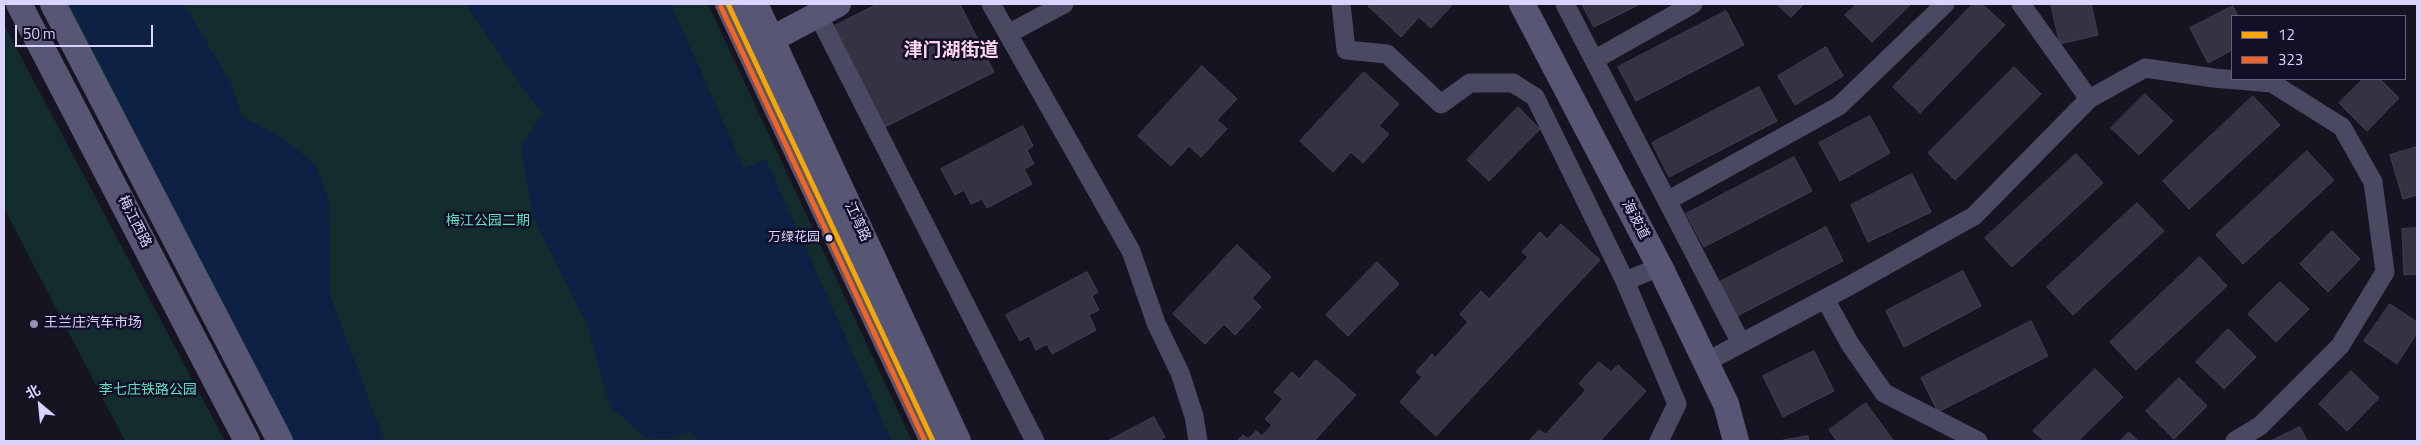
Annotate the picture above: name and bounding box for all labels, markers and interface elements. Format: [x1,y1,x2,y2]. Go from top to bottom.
scale bar [18,15,155,47]
legend [2231,15,2406,80]
text: 50 m [23,22,56,45]
text: 12 [2278,23,2295,46]
district label: 津门湖街道 [904,40,998,62]
text: 323 [2278,48,2303,71]
street label: 梅江西路 [114,193,154,251]
street label: 海波道 [1618,198,1652,242]
street label: 江湾路 [841,199,873,245]
park label: 梅江公园二期 [446,214,530,230]
place label: 万绿花园 [768,230,820,246]
marker: 万绿花园 [824,233,834,243]
place label: 王兰庄汽车市场 [44,316,142,332]
marker: 王兰庄汽车市场 [28,318,40,330]
text: 北 [22,379,44,404]
north arrow [15,380,65,430]
park label: 李七庄铁路公园 [99,383,197,399]

